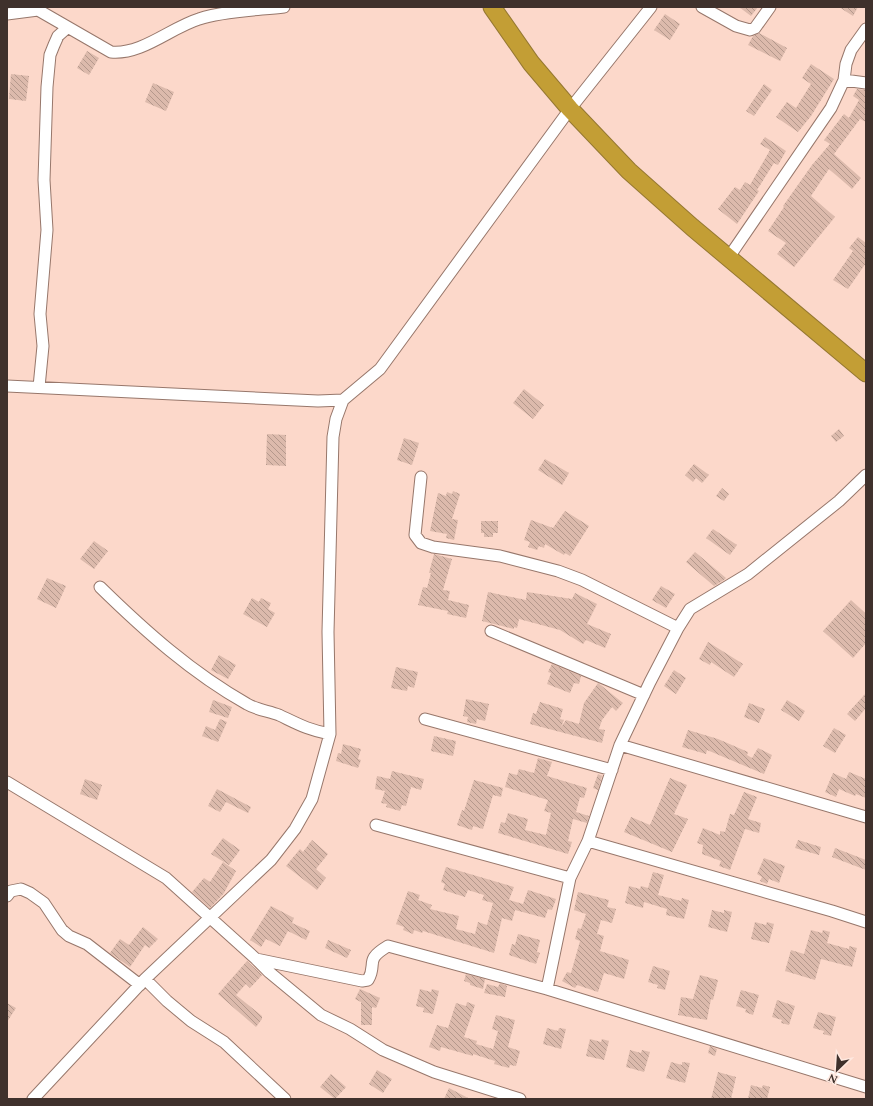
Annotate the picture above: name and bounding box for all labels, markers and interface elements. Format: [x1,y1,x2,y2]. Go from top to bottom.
north arrow [817,1050,857,1090]
text: N [825,1069,841,1088]

